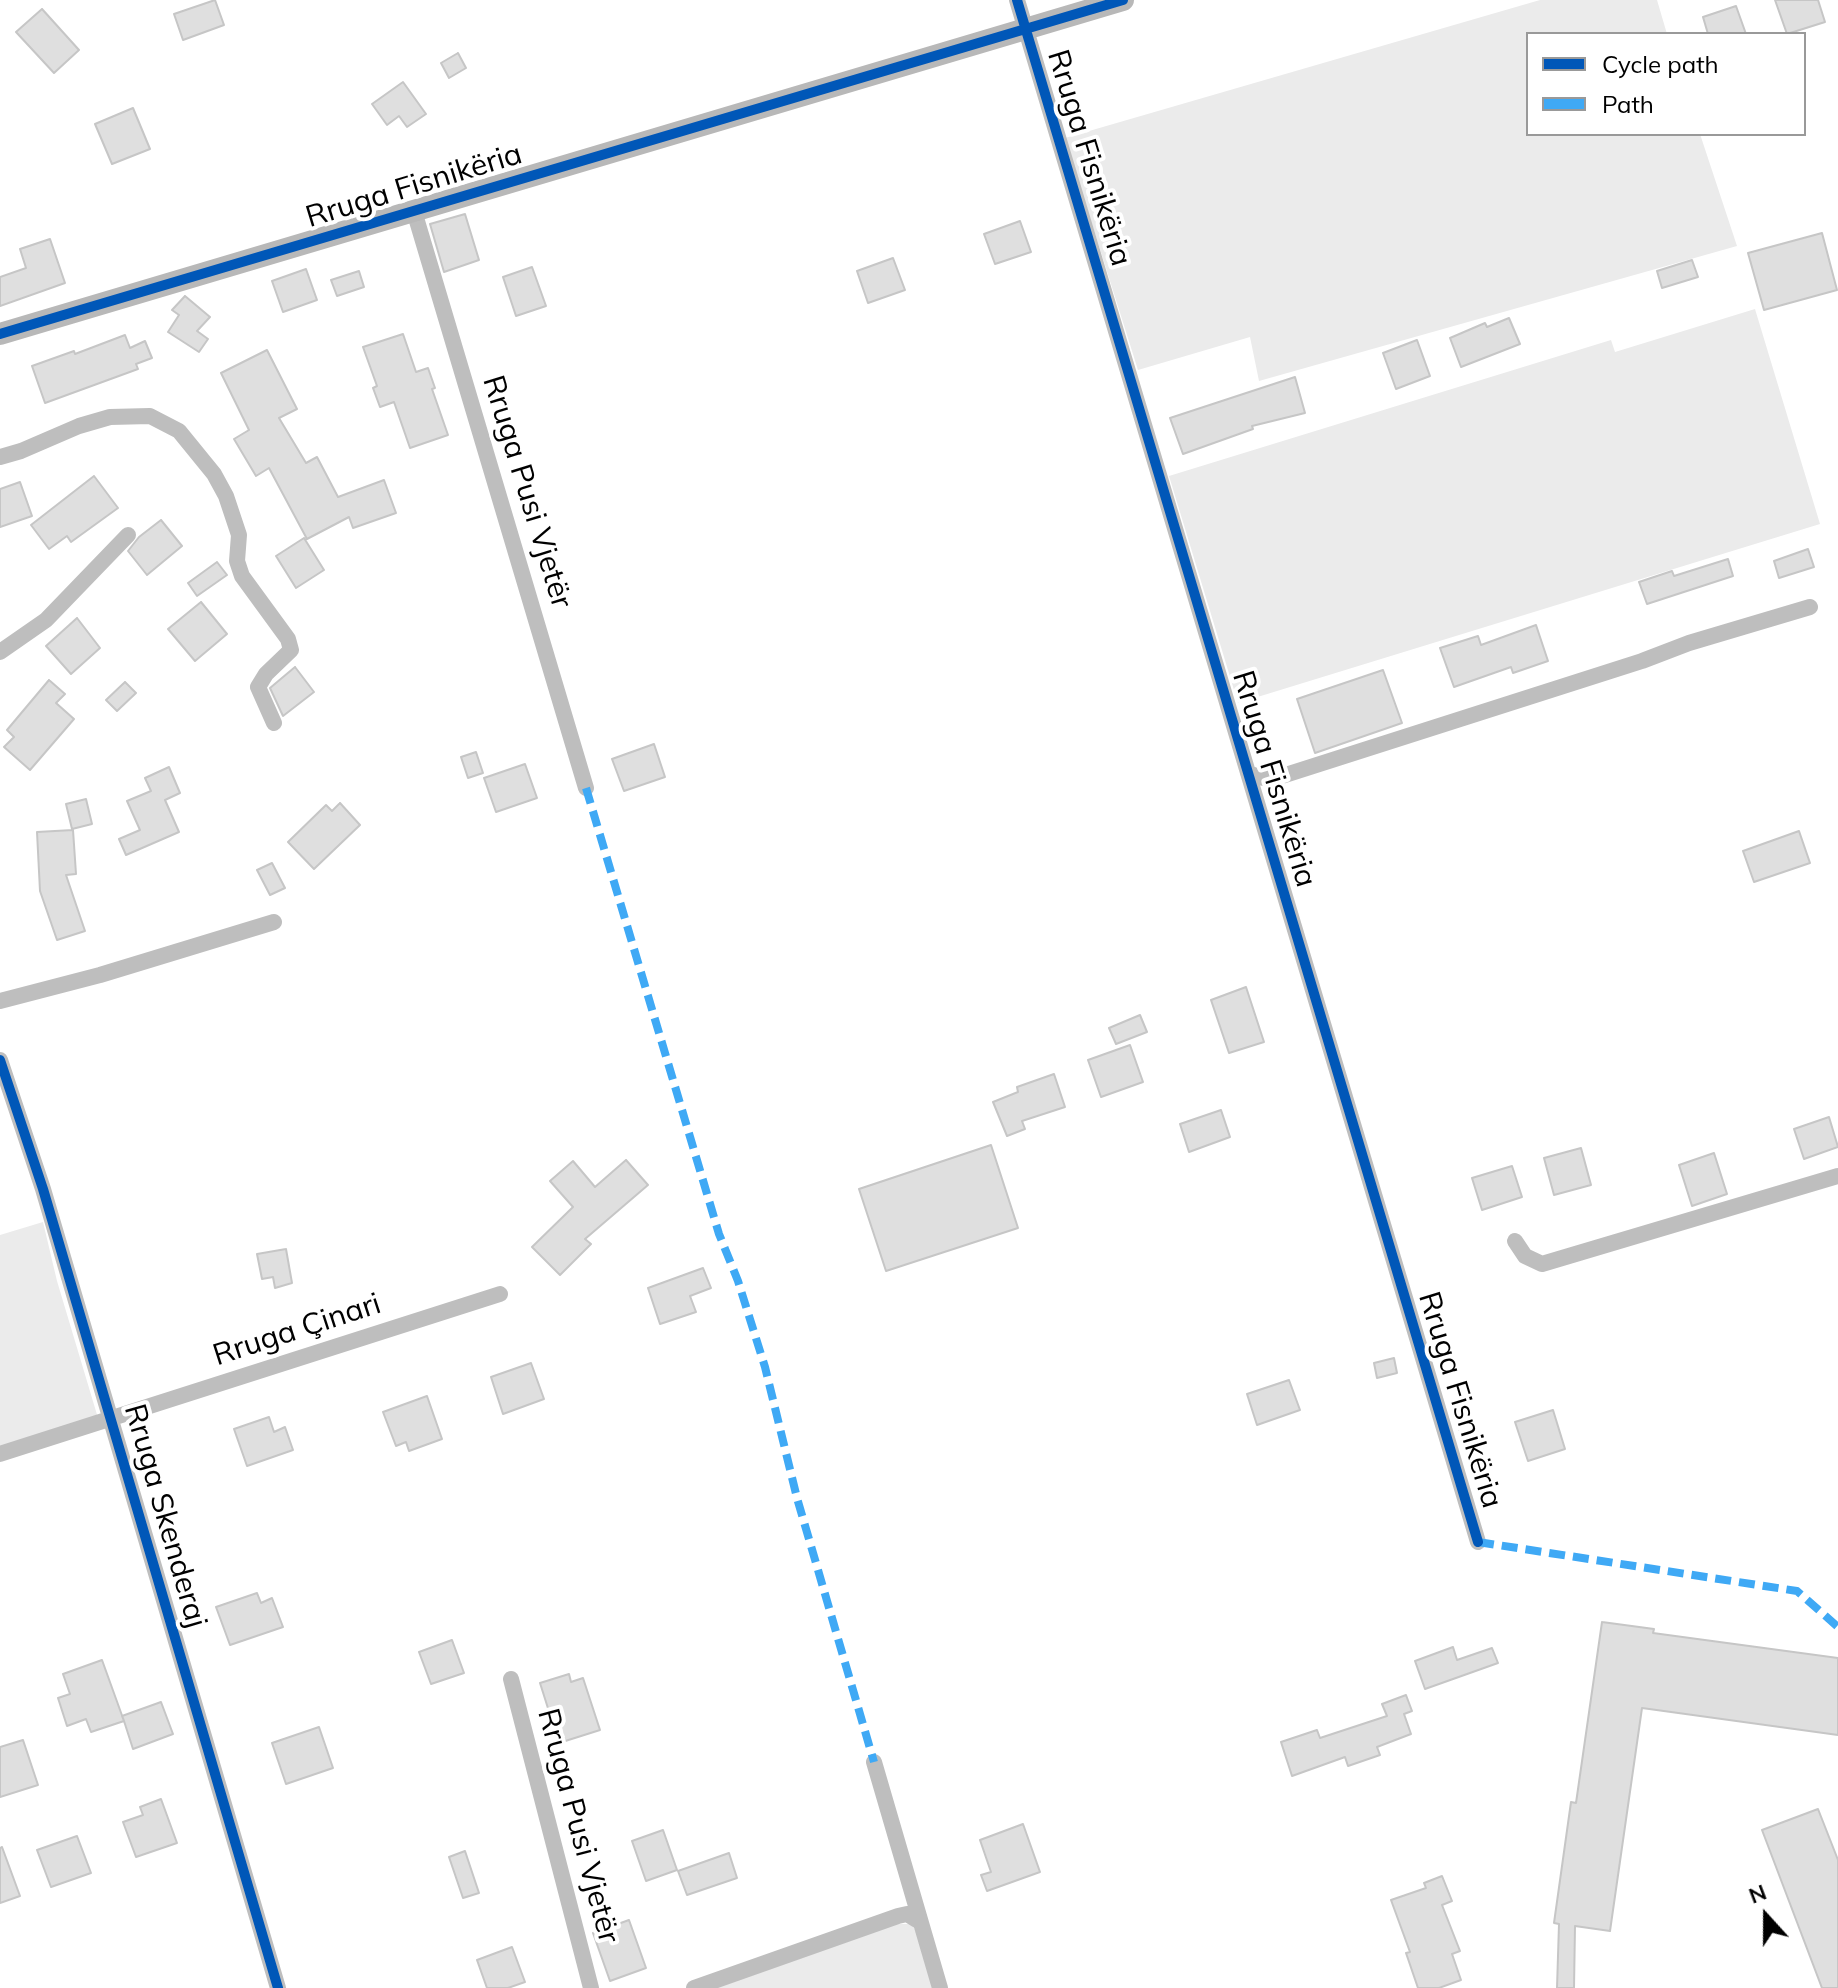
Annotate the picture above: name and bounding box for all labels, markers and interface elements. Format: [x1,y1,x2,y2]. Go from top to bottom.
legend [1526,32,1806,136]
street label: Rruga Fisnikëria [1039,46,1139,270]
text: Cycle path [1602,49,1719,79]
text: Path [1602,89,1654,119]
street label: Rruga Fisnikëria [302,136,526,236]
street label: Rruga Pusi Vjetër [475,371,579,613]
street label: Rruga Fisnikëria [1224,667,1324,891]
street label: Rruga Çinari [209,1286,385,1374]
street label: Rruga Fisnikëria [1410,1288,1510,1512]
street label: Rruga Skenderaj [116,1400,214,1632]
street label: Rruga Pusi Vjetër [529,1705,627,1947]
north arrow [1726,1876,1806,1956]
text: N [1745,1878,1770,1910]

